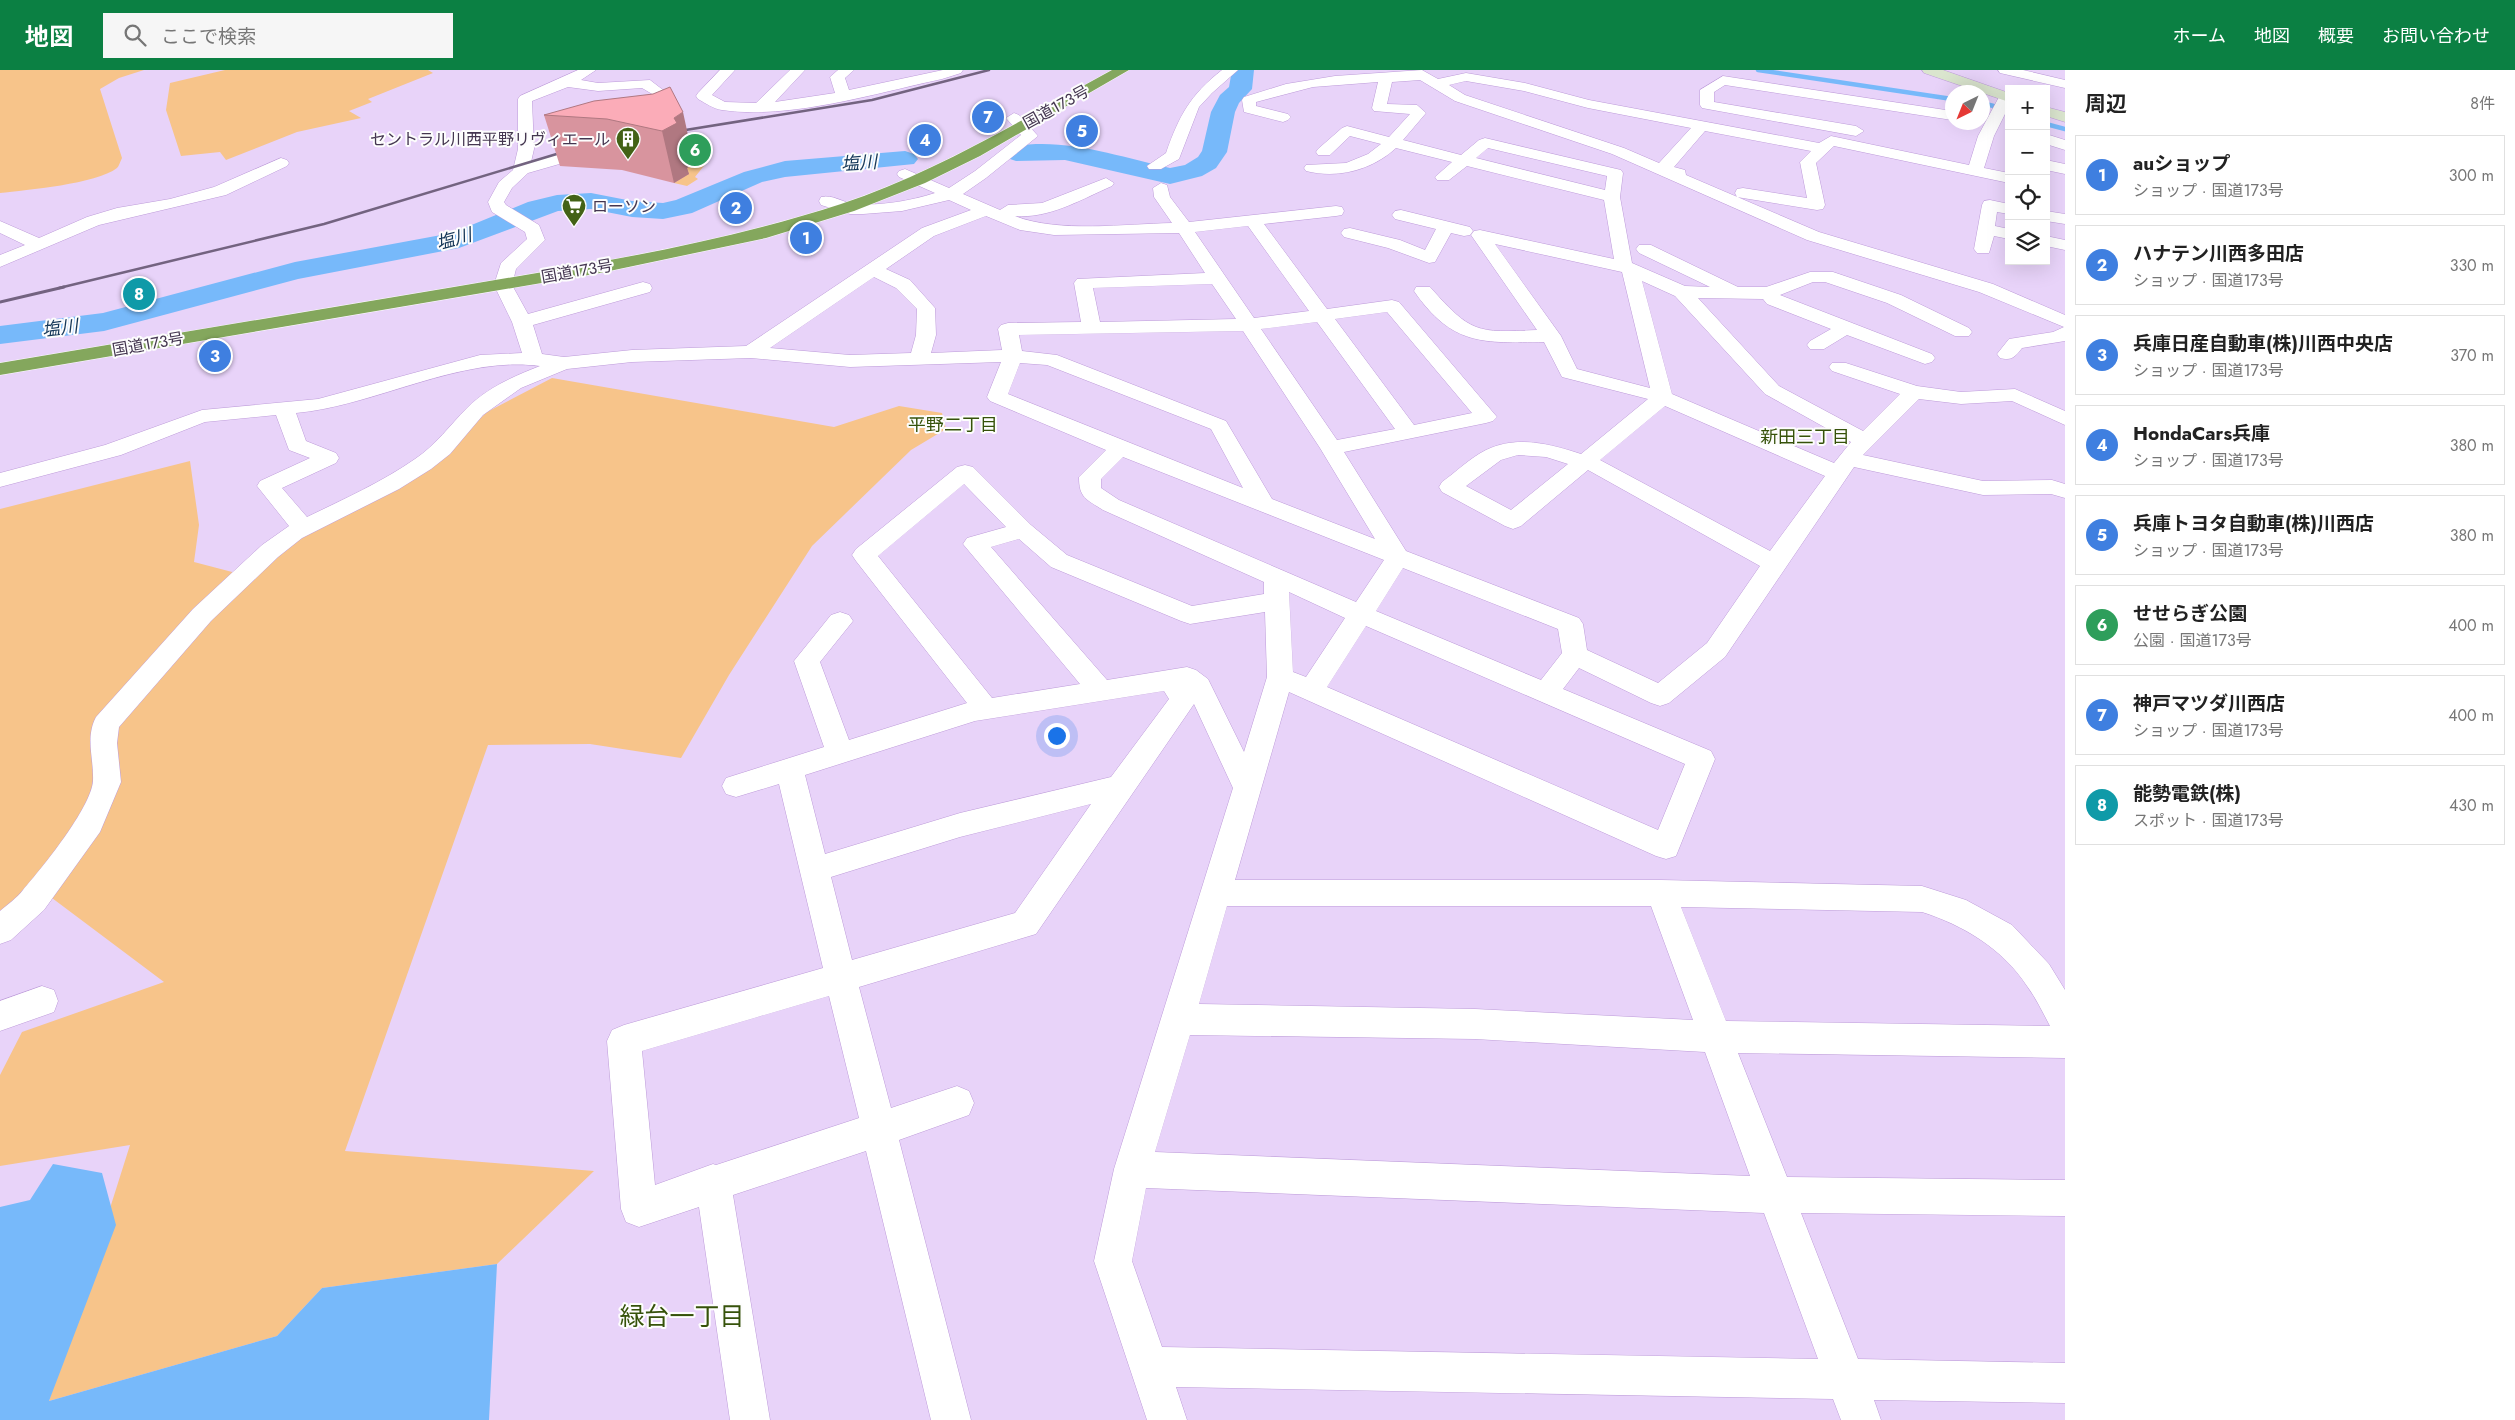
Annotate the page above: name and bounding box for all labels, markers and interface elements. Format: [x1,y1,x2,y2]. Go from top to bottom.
search box [103,13,453,58]
text: 地図 [25,19,73,54]
icon: search [121,21,149,49]
text: ここで検索 [161,23,256,50]
text: ホーム [2173,23,2226,49]
text: 地図 [2254,23,2290,49]
text: 概要 [2318,23,2354,49]
text: お問い合わせ [2382,23,2490,49]
street label: 国道173号 [1019,79,1093,135]
north arrow [1945,85,1990,130]
map controls [2005,85,2050,265]
button: + [2005,85,2050,130]
text: 周辺 [2085,89,2127,119]
text: 8件 [2470,92,2495,115]
pin: 7 [972,98,1004,136]
pin: 5 [1066,112,1098,150]
pin: 4 [909,121,941,159]
building icon: セントラル川西平野リヴィエール [615,126,641,160]
place label: セントラル川西平野リヴィエール [370,128,610,151]
button: − [2005,130,2050,175]
pin: 6 [679,131,711,169]
water label: 塩川 [840,149,880,177]
text: auショップ [2133,150,2230,177]
text: 1 [2098,164,2106,187]
text: 300 m [2449,164,2494,187]
button: locate [2005,175,2050,220]
text: ショップ · 国道173号 [2133,179,2284,202]
pin: 2 [720,189,752,227]
supermarket icon: ローソン [561,193,587,227]
place label: ローソン [592,195,656,218]
pin: 1 [790,219,822,257]
button: layers [2005,220,2050,265]
water label: 塩川 [433,221,477,256]
text: ハナテン川西多田店 [2133,240,2304,267]
street label: 国道173号 [539,253,615,289]
text: 2 [2097,254,2107,277]
text: 330 m [2450,254,2494,277]
text: ショップ · 国道173号 [2133,269,2284,292]
pin: 8 [123,275,155,313]
water label: 塩川 [41,313,81,343]
street label: 国道173号 [110,326,186,362]
text: 兵庫日産自動車(株)川西中央店 [2133,330,2393,357]
pin: 3 [199,337,231,375]
text: 3 [2097,344,2107,367]
text: 370 m [2450,344,2494,367]
text: ショップ · 国道173号 [2133,359,2284,382]
district label: 平野二丁目 [908,412,998,438]
text: HondaCars兵庫 [2133,420,2270,447]
district label: 新田三丁目 [1760,424,1850,450]
text: 4 [2096,434,2108,457]
text: 380 m [2450,434,2494,457]
text: ショップ · 国道173号 [2133,449,2284,472]
text: 兵庫トヨタ自動車(株)川西店 [2133,510,2374,537]
text: 5 [2097,524,2107,547]
text: 380 m [2450,524,2494,547]
text: ショップ · 国道173号 [2133,539,2284,562]
text: せせらぎ公園 [2133,600,2247,627]
text: 6 [2097,614,2107,637]
text: 400 m [2448,614,2494,637]
text: 公園 · 国道173号 [2133,629,2252,652]
text: 神戸マツダ川西店 [2133,690,2285,717]
text: 7 [2097,704,2107,727]
text: 400 m [2448,704,2494,727]
text: ショップ · 国道173号 [2133,719,2284,742]
your location [1044,723,1070,749]
text: 能勢電鉄(株) [2133,780,2241,807]
text: 8 [2097,794,2107,817]
text: 430 m [2449,794,2494,817]
text: スポット · 国道173号 [2133,809,2284,832]
district label: 緑台一丁目 [619,1298,745,1334]

